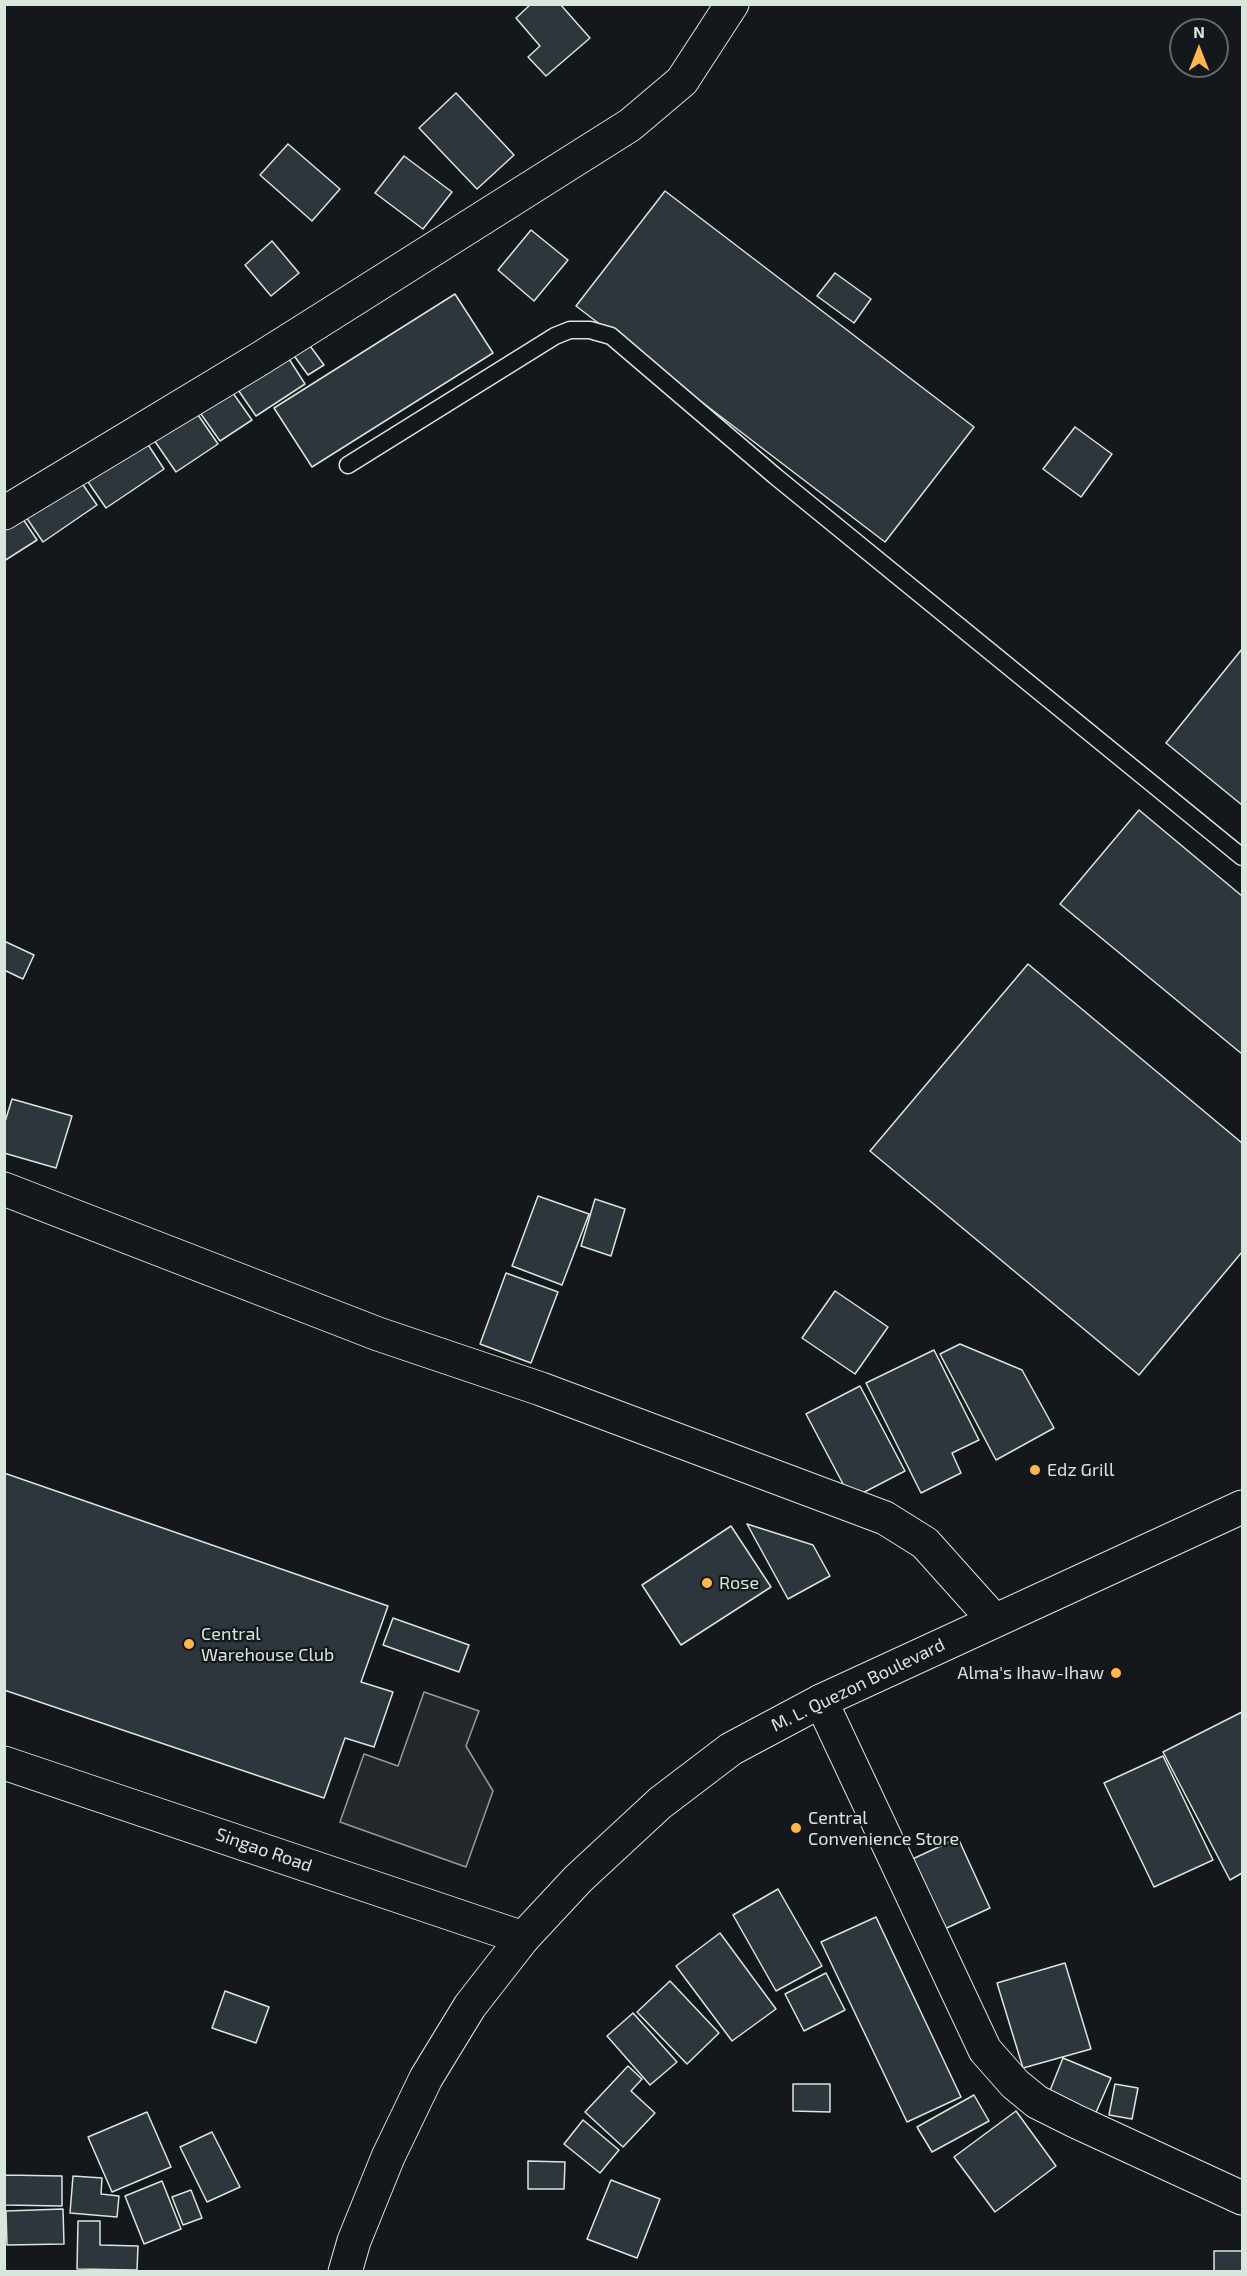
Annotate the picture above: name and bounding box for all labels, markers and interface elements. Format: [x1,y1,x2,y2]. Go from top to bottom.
north arrow [1169,18,1229,78]
text: N [1193,22,1205,41]
place label: Edz Grill [1047,1459,1114,1481]
marker: Edz Grill [1028,1463,1042,1477]
place label: Rose [719,1572,759,1594]
marker: Rose [700,1576,714,1590]
place label: Central Warehouse Club [201,1623,334,1666]
street label: M. L. Quezon Boulevard [768,1634,948,1736]
marker: Central Warehouse Club [182,1637,196,1651]
place label: Alma's Ihaw-Ihaw [957,1662,1104,1684]
marker: Alma's Ihaw-Ihaw [1109,1666,1123,1680]
place label: Central Convenience Store [808,1807,959,1850]
marker: Central Convenience Store [789,1821,803,1835]
street label: Singao Road [213,1823,315,1877]

